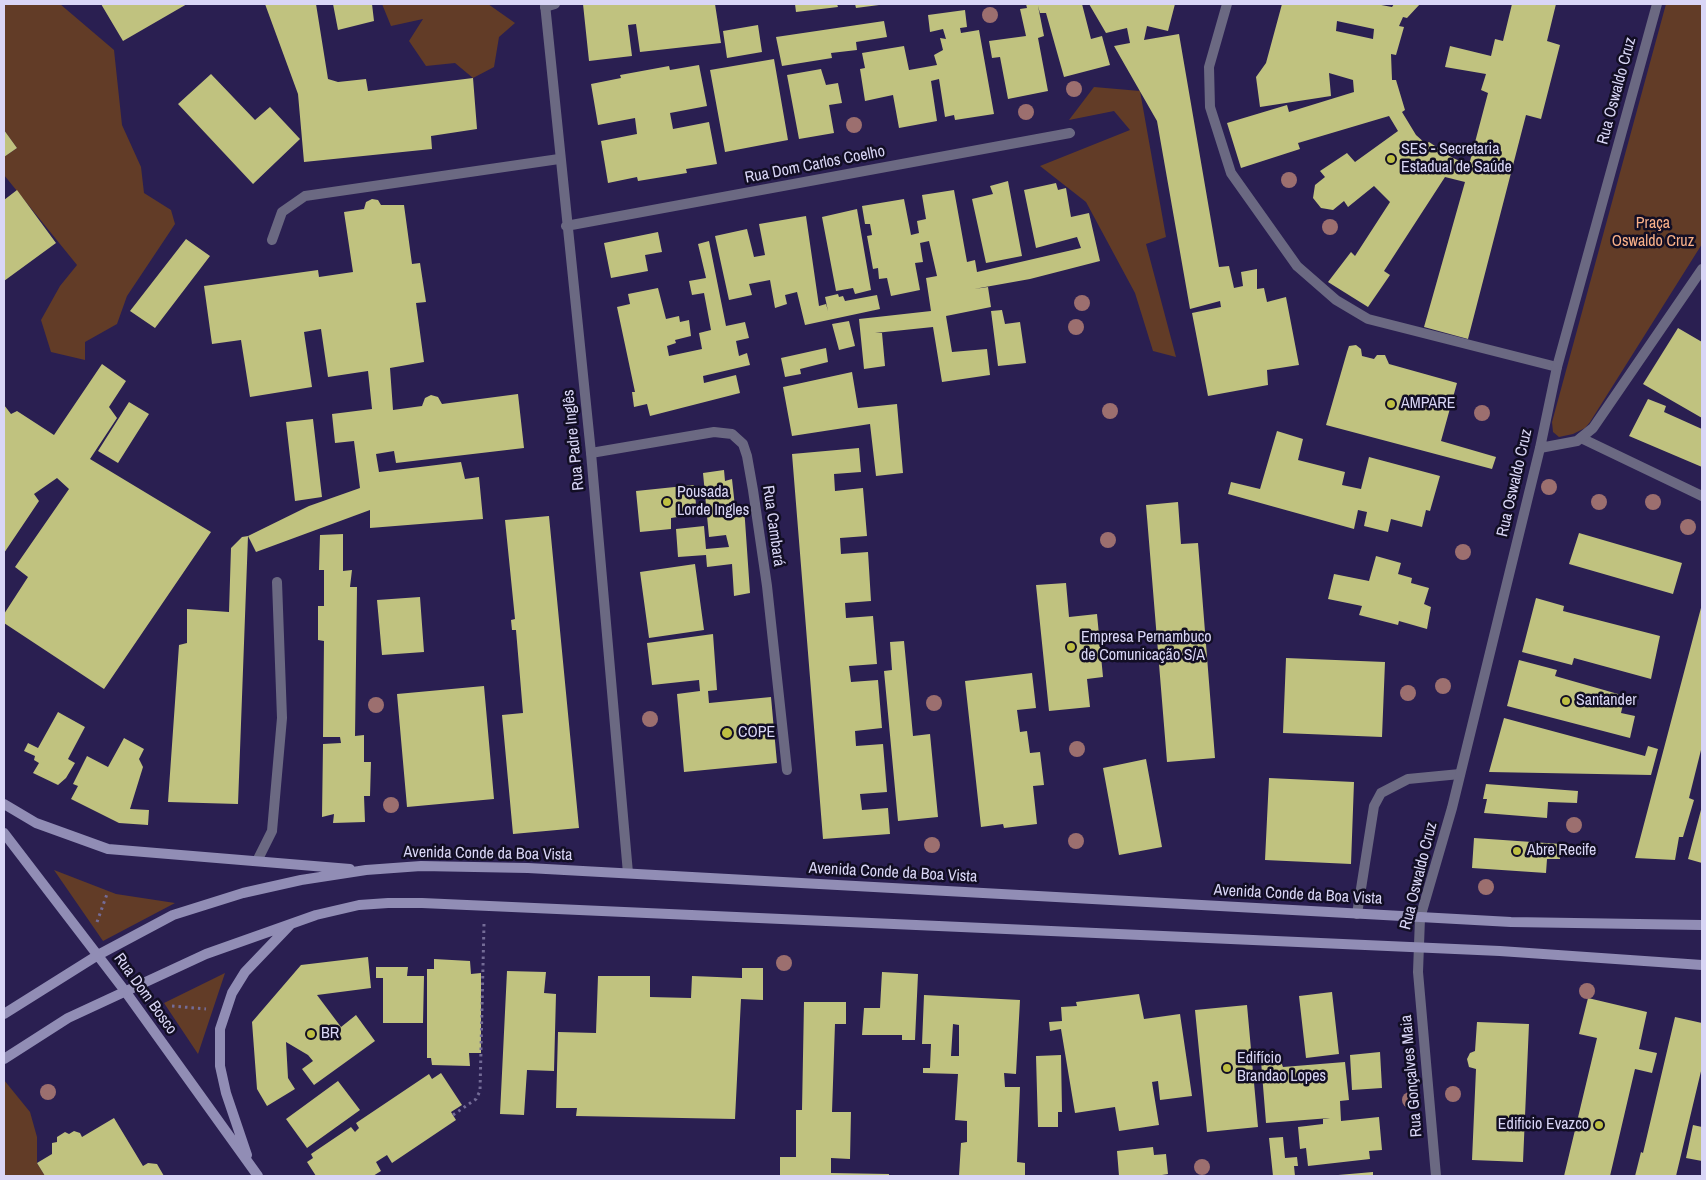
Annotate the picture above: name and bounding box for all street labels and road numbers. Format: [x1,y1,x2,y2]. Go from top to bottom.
street label: Rua Oswaldo Cruz [1593,35,1641,147]
street label: Rua Dom Carlos Coelho [743,142,887,188]
street label: Rua Padre Inglês [559,389,589,491]
street label: Rua Oswaldo Cruz [1493,427,1537,539]
street label: Rua Cambará [758,484,788,568]
street label: Rua Oswaldo Cruz [1396,820,1442,932]
street label: Avenida Conde da Boa Vista [403,843,573,865]
street label: Avenida Conde da Boa Vista [808,859,978,887]
street label: Avenida Conde da Boa Vista [1213,881,1383,909]
street label: Rua Dom Bosco [109,950,181,1038]
street label: Rua Gonçalves Maia [1397,1014,1427,1138]

